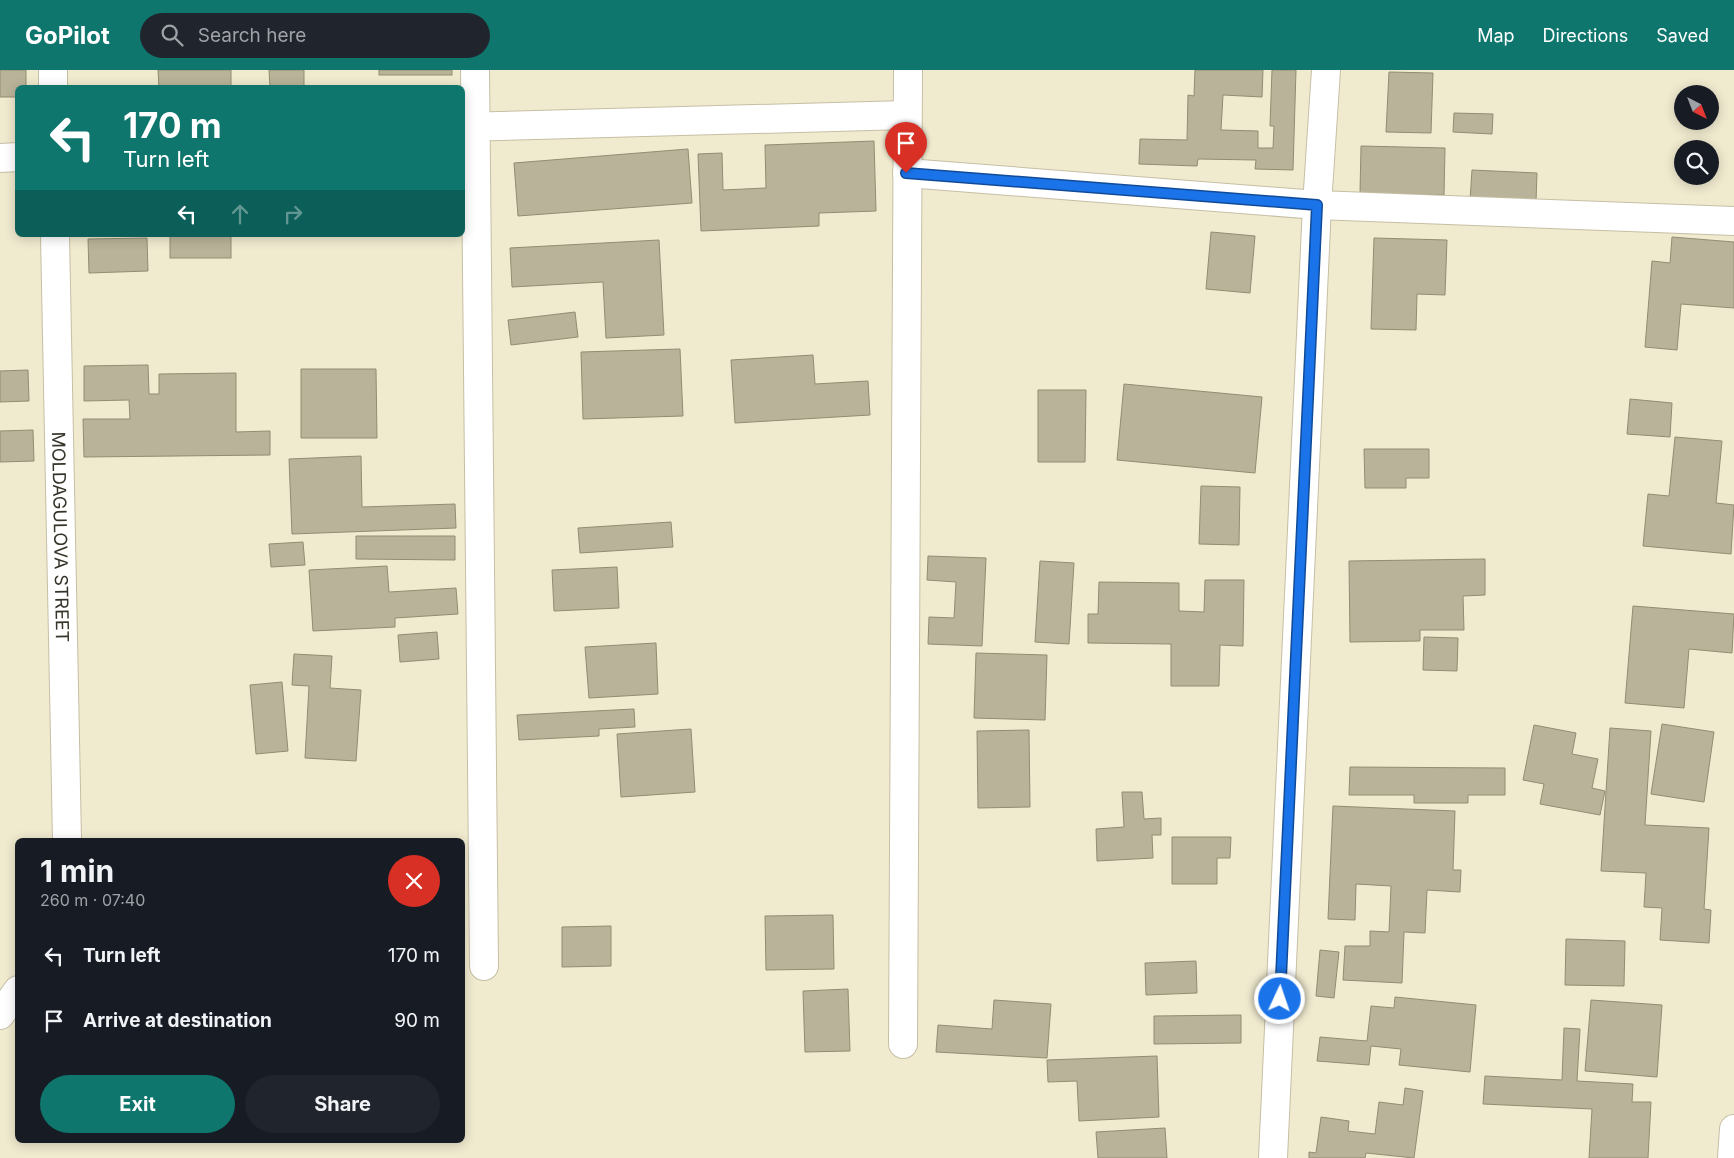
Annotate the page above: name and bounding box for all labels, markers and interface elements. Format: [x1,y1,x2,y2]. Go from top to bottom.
search box [140,13,490,58]
text: GoPilot [25,21,110,50]
icon: search [158,21,186,49]
text: Search here [198,24,306,47]
text: Map [1477,25,1515,46]
text: Directions [1543,25,1628,46]
text: Saved [1656,25,1709,46]
north arrow [1674,85,1719,130]
map controls [1674,85,1719,185]
text: 170 m [123,104,222,146]
icon: left [40,105,105,170]
pin [885,122,927,173]
icon: arrive [892,129,920,157]
button: search [1674,140,1719,185]
text: Turn left [123,146,209,172]
icon: left [173,200,201,228]
icon: ahead [226,200,254,228]
icon: right [279,200,307,228]
street label: MOLDAGULOVA STREET [48,431,74,643]
text: 1 min [40,853,114,889]
button: close [388,855,440,907]
text: 260 m · 07:40 [40,890,145,910]
icon: left [40,942,68,970]
text: Turn left [83,944,161,967]
text: 170 m [388,944,440,967]
position arrow [1253,972,1305,1024]
icon: arrive [40,1007,68,1035]
text: Arrive at destination [83,1009,272,1032]
text: 90 m [394,1009,440,1032]
button: Exit [40,1075,235,1133]
button: Share [245,1075,440,1133]

